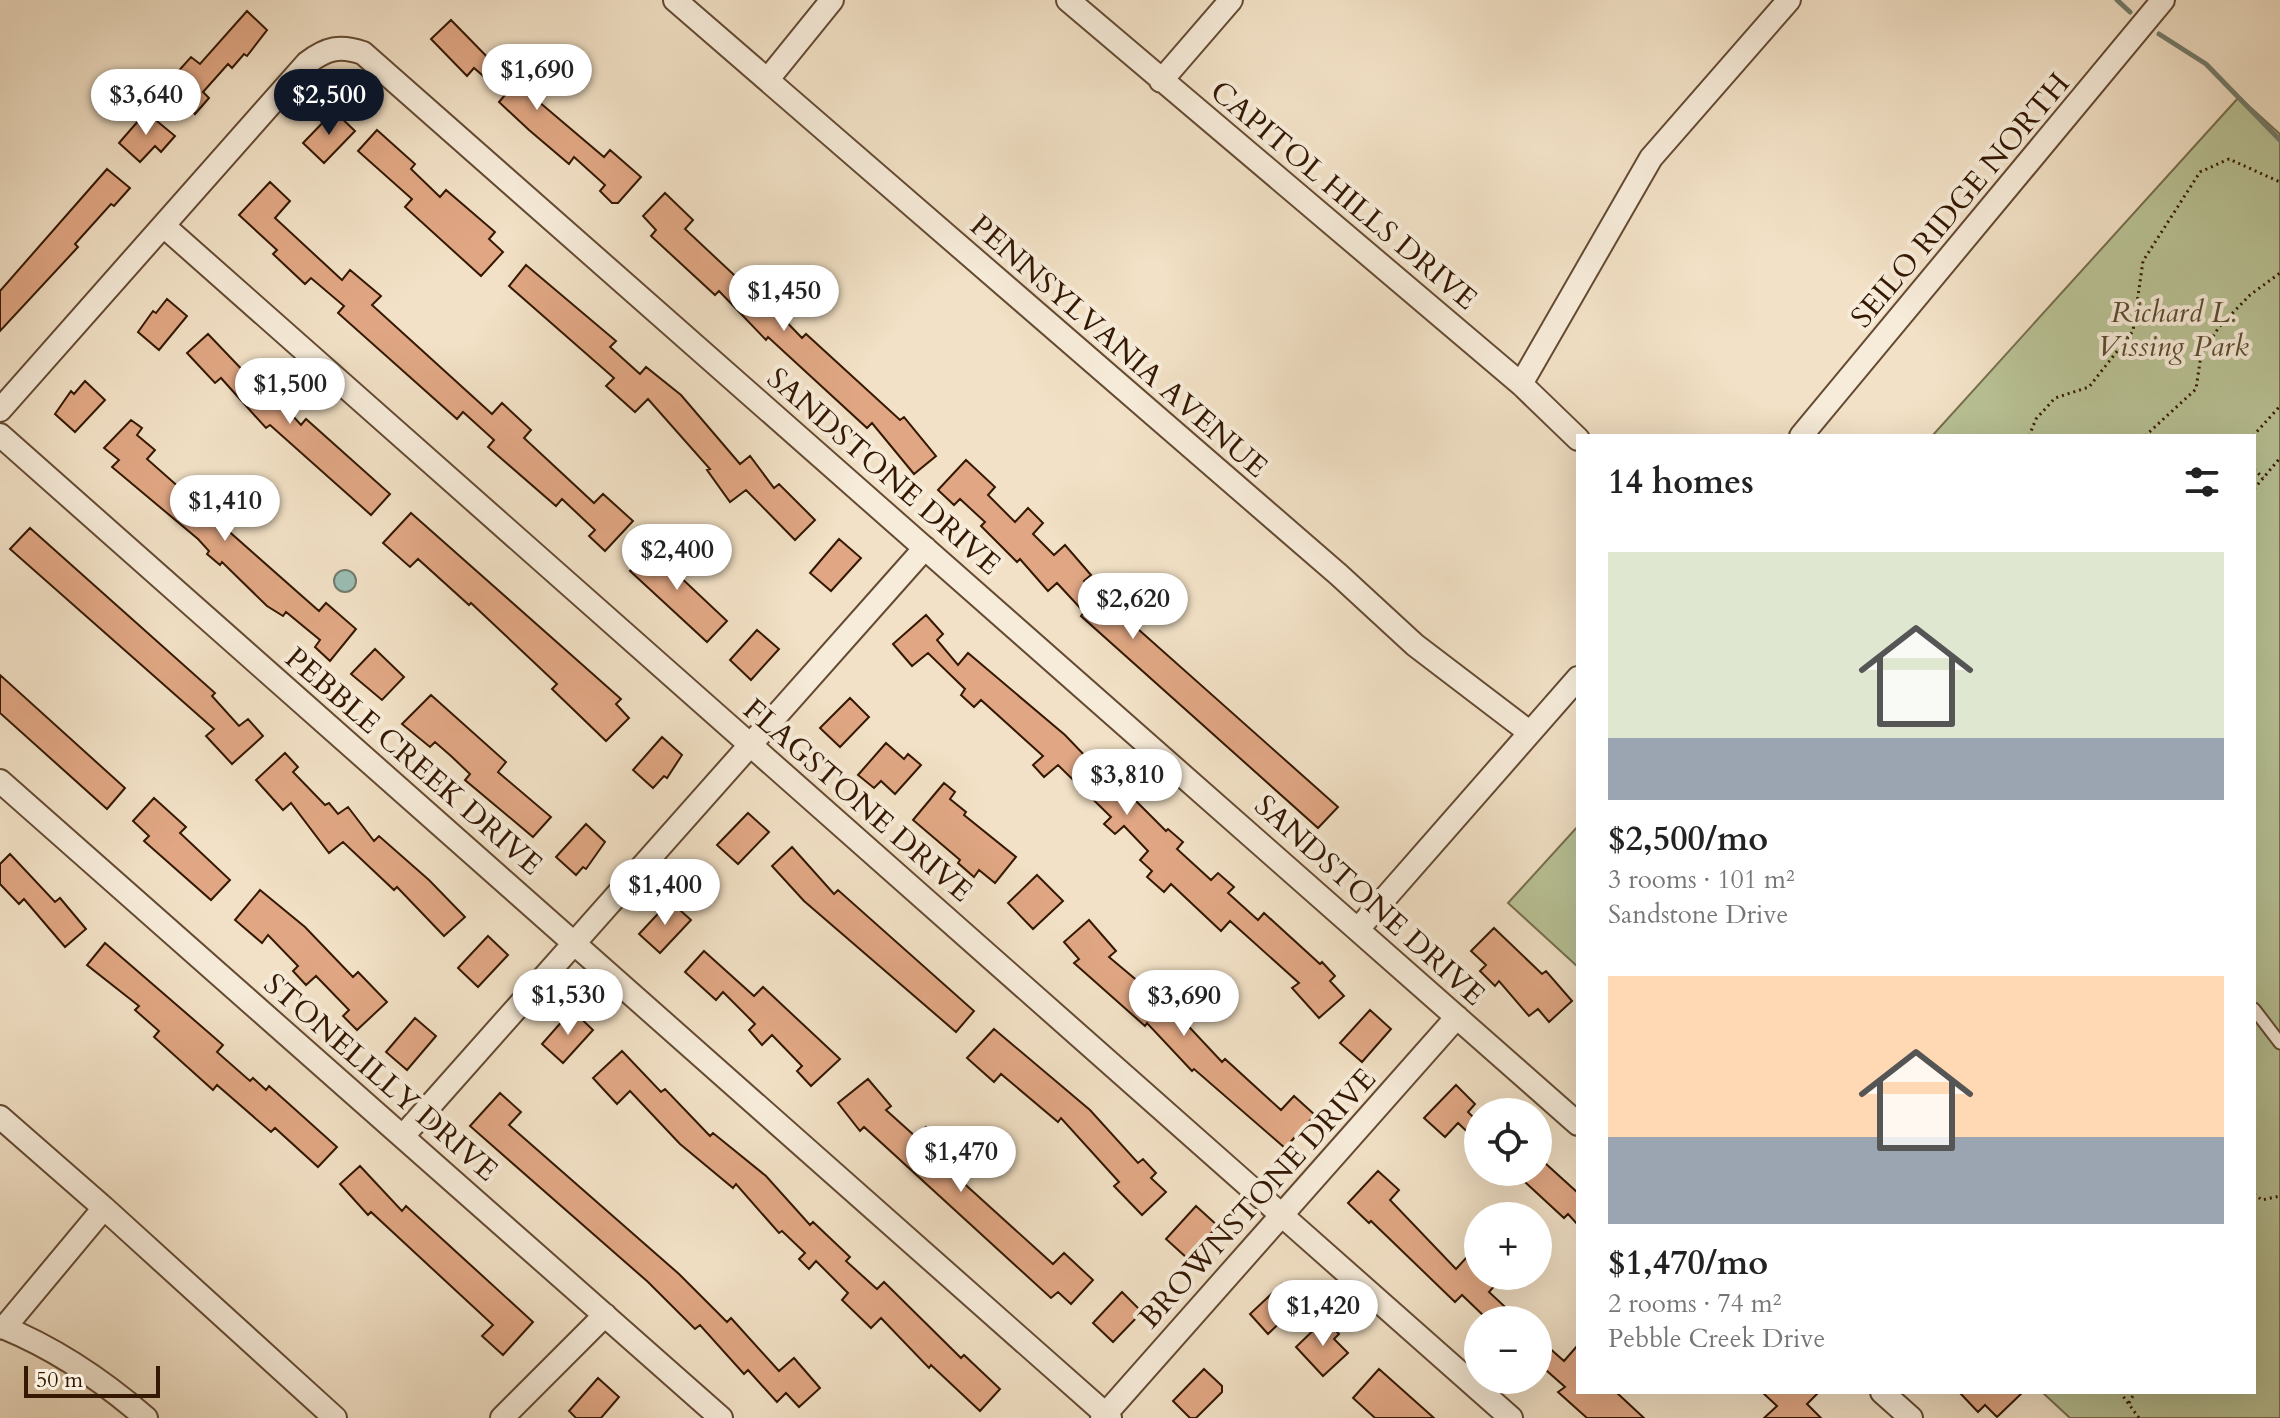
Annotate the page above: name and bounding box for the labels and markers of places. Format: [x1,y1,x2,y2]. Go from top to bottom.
pin: $1,690 [472,44,602,112]
pin: $3,640 [81,69,211,137]
pin: $2,500 [264,69,394,137]
pin: $1,450 [719,265,849,333]
pin: $1,500 [225,358,355,426]
pin: $1,410 [160,475,290,543]
pin: $2,400 [612,524,742,592]
pin: $2,620 [1068,573,1198,641]
pin: $3,810 [1062,749,1192,817]
pin: $1,400 [600,859,730,927]
pin: $1,530 [503,969,633,1037]
pin: $3,690 [1119,970,1249,1038]
pin: $1,470 [896,1126,1026,1194]
pin: $1,420 [1258,1280,1388,1348]

